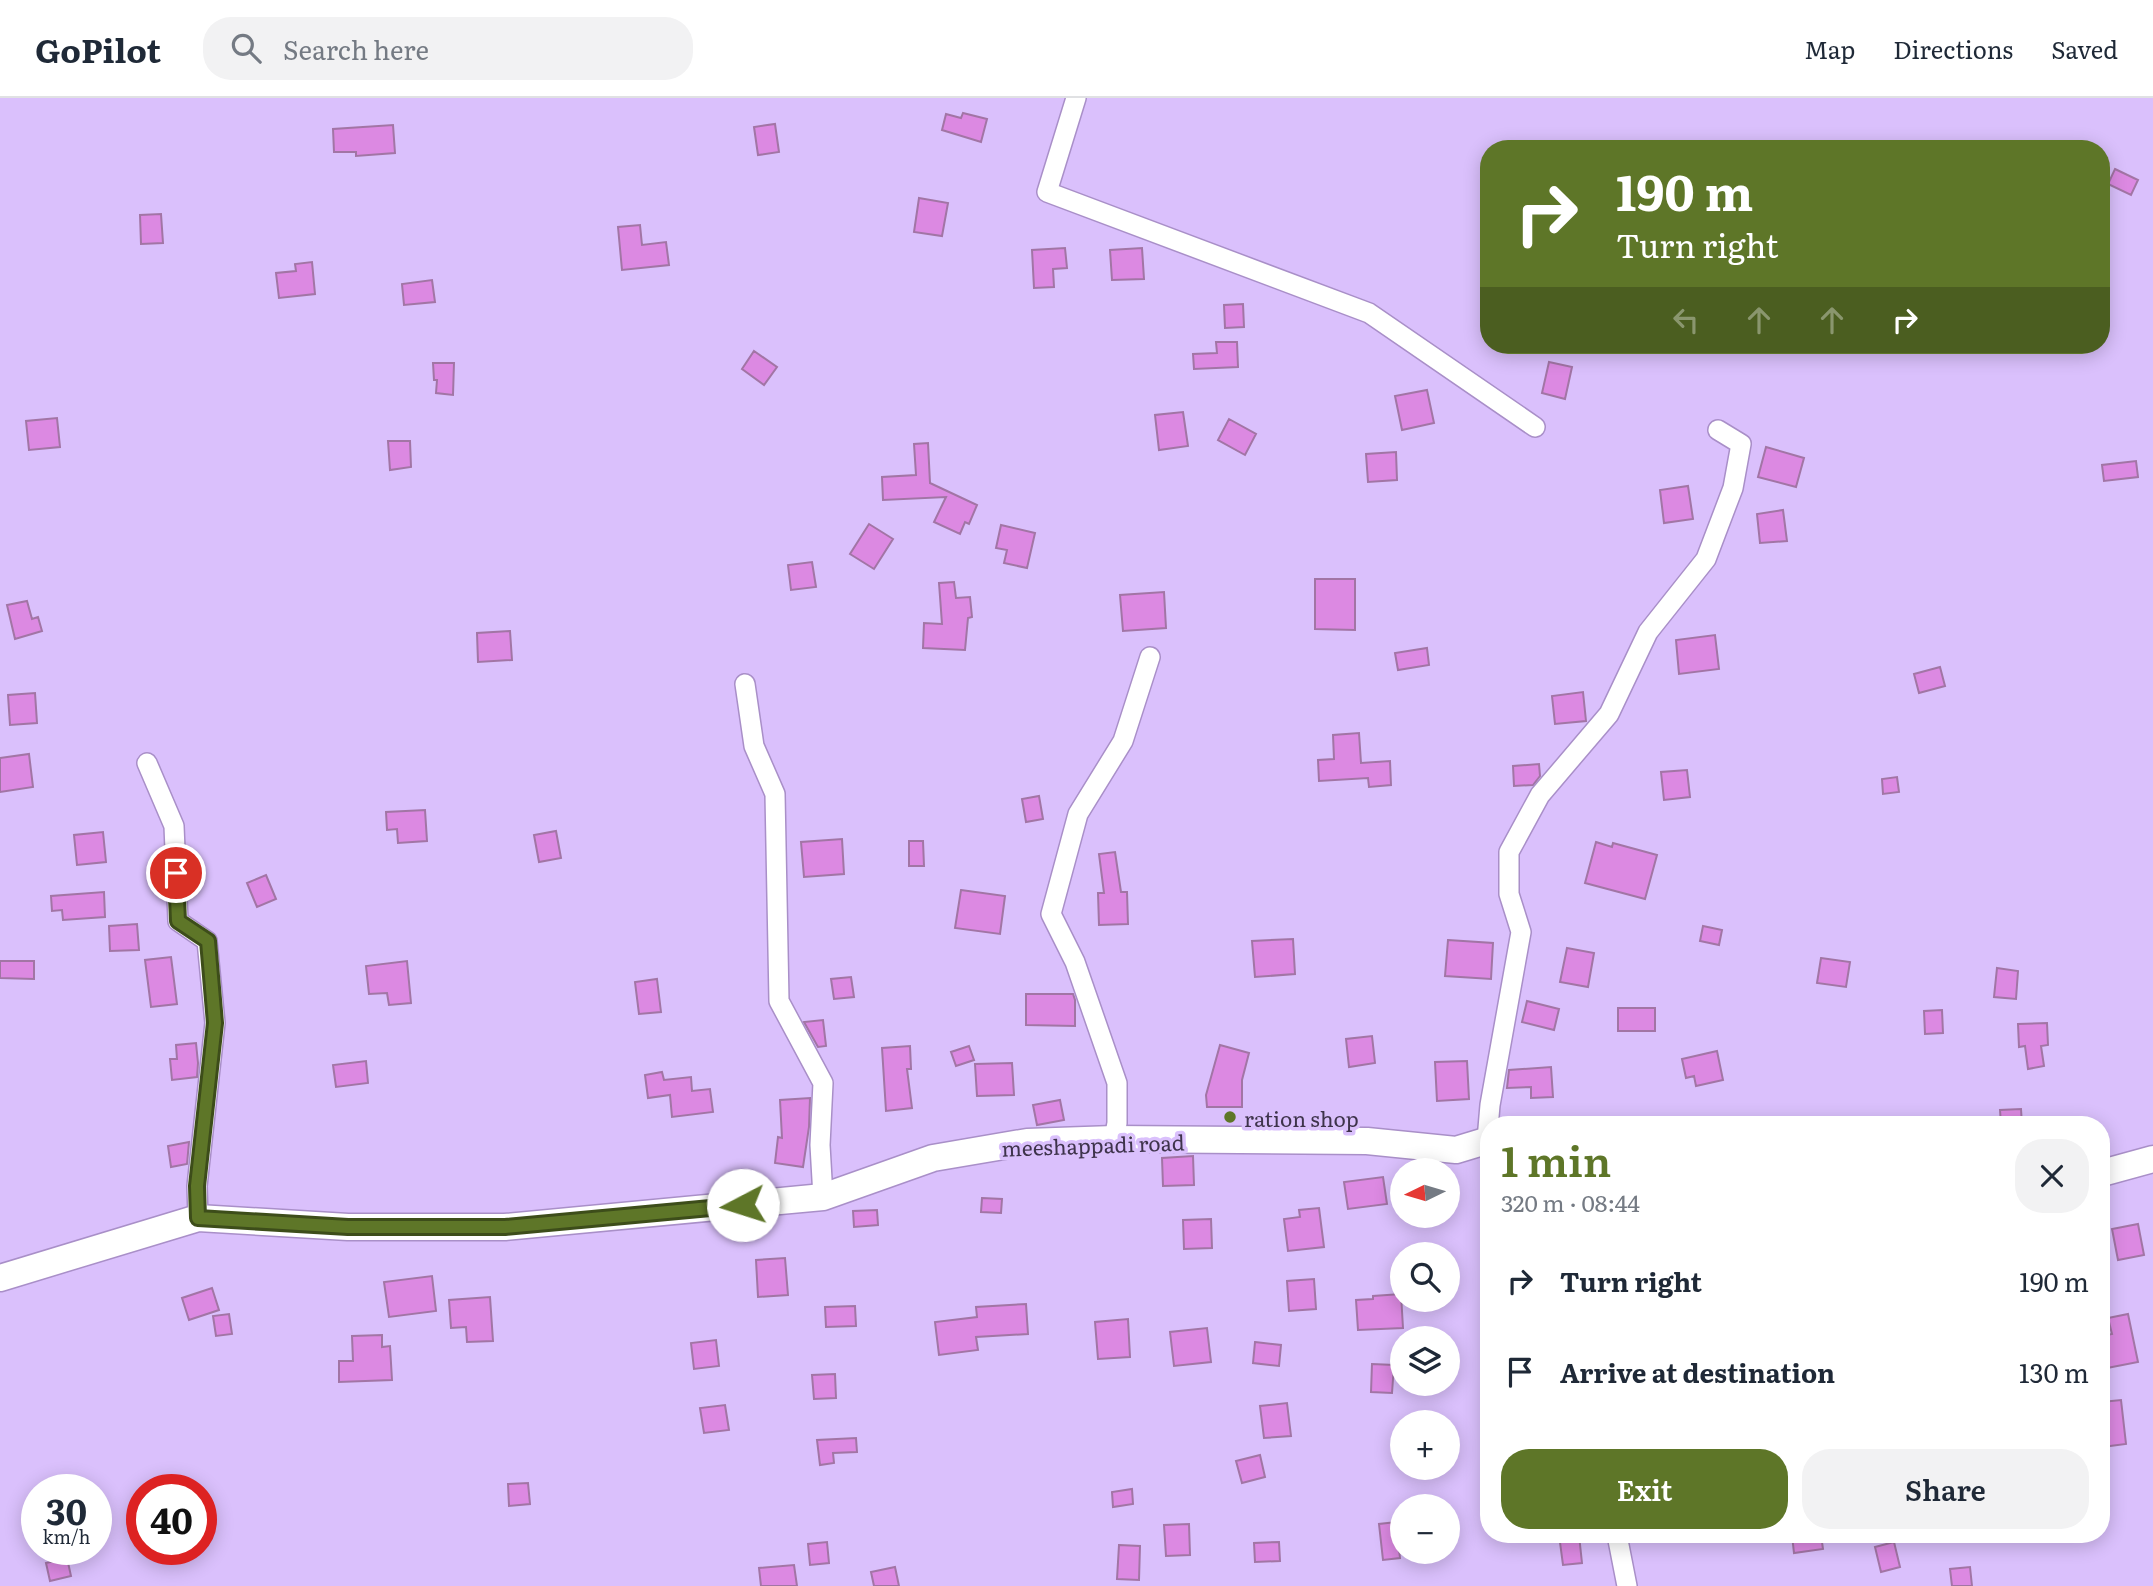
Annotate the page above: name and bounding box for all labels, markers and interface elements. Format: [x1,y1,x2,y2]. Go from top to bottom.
search box [203,17,693,80]
text: GoPilot [35,24,161,73]
icon: search [227,29,265,67]
text: Search here [283,29,429,68]
text: Map [1804,31,1855,66]
text: Directions [1893,31,2013,66]
text: Saved [2051,31,2118,66]
text: 190 m [1616,153,1753,226]
icon: right [1501,168,1592,259]
text: Turn right [1616,220,1778,268]
icon: left [1667,301,1705,339]
icon: ahead [1740,301,1778,339]
icon: ahead [1813,301,1851,339]
icon: right [1886,301,1924,339]
pin [146,843,206,903]
icon: arrive [157,854,195,892]
place label: ration shop [1244,1102,1359,1133]
marker: ration shop [1222,1109,1238,1125]
street label: meeshappadi road [1001,1125,1185,1163]
text: 1 min [1501,1128,1611,1190]
button: close [2015,1139,2089,1213]
north arrow [1390,1158,1460,1228]
map controls [1390,1158,1460,1564]
position arrow [706,1168,780,1242]
text: 320 m · 08:44 [1501,1185,1640,1219]
button: search [1390,1242,1460,1312]
text: Turn right [1560,1261,1702,1300]
text: 190 m [2019,1261,2089,1300]
icon: right [1501,1262,1539,1300]
button: layers [1390,1326,1460,1396]
text: Arrive at destination [1560,1352,1835,1391]
text: 130 m [2019,1352,2089,1391]
icon: arrive [1501,1353,1539,1391]
button: + [1390,1410,1460,1480]
button: Exit [1501,1449,1788,1529]
button: Share [1802,1449,2089,1529]
speed limit sign: 40 [126,1474,217,1565]
text: 30 [46,1484,87,1536]
button: − [1390,1494,1460,1564]
text: km/h [43,1523,90,1550]

